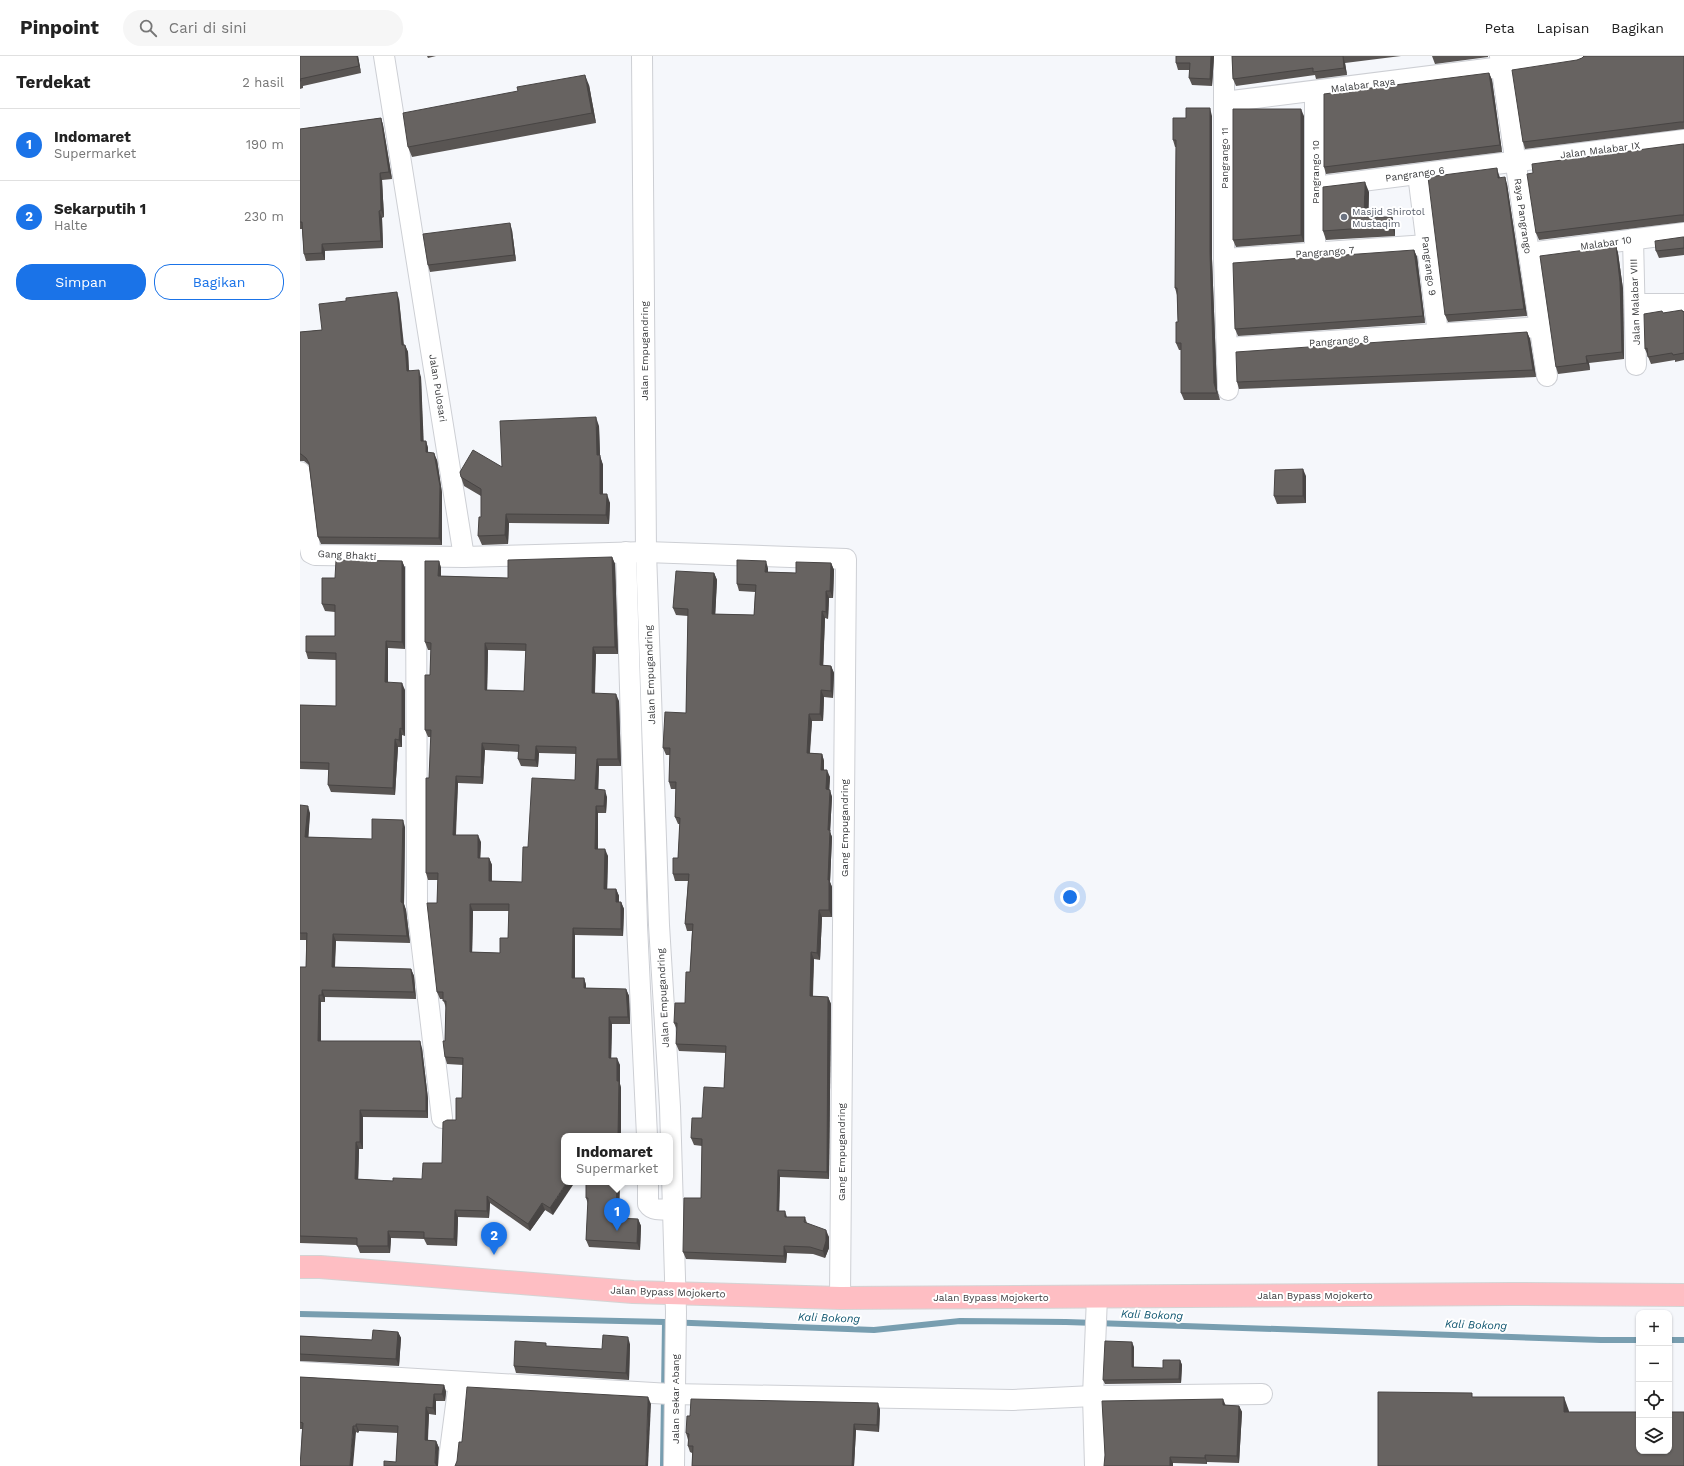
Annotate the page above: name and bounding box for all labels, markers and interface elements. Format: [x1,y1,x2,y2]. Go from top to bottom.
search box [123,10,403,46]
text: Pinpoint [20,16,99,39]
icon: search [137,17,159,39]
text: Cari di sini [169,19,247,37]
text: Peta [1485,20,1515,36]
text: Lapisan [1537,20,1589,36]
text: Bagikan [1611,20,1664,36]
text: Terdekat [16,72,91,92]
text: 2 hasil [242,75,284,90]
street label: Malabar Raya [1330,76,1396,94]
street label: Pangrango 11 [1219,127,1230,189]
text: Indomaret [54,128,131,146]
text: 1 [26,137,32,152]
text: 190 m [246,137,284,152]
street label: Pangrango 10 [1310,140,1321,204]
street label: Jalan Malabar IX [1559,140,1641,160]
text: Supermarket [54,146,136,161]
street label: Pangrango 6 [1385,164,1445,184]
street label: Raya Pangrango [1512,177,1534,255]
text: Sekarputih 1 [54,200,146,218]
place label: Masjid Shirotol Mustaqim [1352,206,1425,229]
text: 2 [25,209,33,224]
text: 230 m [244,209,284,224]
marker: Masjid Shirotol Mustaqim [1339,212,1349,222]
text: Halte [54,218,88,233]
street label: Malabar 10 [1579,234,1633,252]
street label: Pangrango 9 [1420,236,1438,296]
street label: Pangrango 7 [1295,244,1355,260]
street label: Jalan Malabar VIII [1628,259,1642,345]
button: Simpan [16,264,146,300]
button: Bagikan [154,264,284,300]
street label: Jalan Empugandring [639,301,650,401]
street label: Pangrango 8 [1309,333,1369,349]
street label: Jalan Pulosari [427,353,449,423]
street label: Gang Bhakti [317,548,377,562]
street label: Jalan Empugandring [643,624,657,725]
street label: Gang Empugandring [839,778,850,877]
your location [1060,887,1080,907]
street label: Jalan Empugandring [655,947,671,1048]
street label: Gang Empugandring [836,1102,847,1201]
popup [561,1133,673,1185]
text: Indomaret [576,1143,653,1161]
text: Supermarket [576,1161,658,1176]
pin: 1 [604,1198,630,1231]
pin: 2 [481,1222,507,1255]
street label: Jalan Bypass Mojokerto [610,1284,726,1300]
street label: Jalan Bypass Mojokerto [1257,1290,1373,1301]
street label: Jalan Bypass Mojokerto [933,1292,1049,1303]
water label: Kali Bokong [1121,1307,1184,1323]
water label: Kali Bokong [798,1310,861,1326]
map controls [1636,1310,1672,1454]
button: + [1636,1310,1672,1346]
water label: Kali Bokong [1445,1317,1508,1333]
button: − [1636,1346,1672,1382]
street label: Jalan Sekar Abang [670,1353,681,1444]
button: locate [1636,1382,1672,1418]
button: layers [1636,1418,1672,1454]

